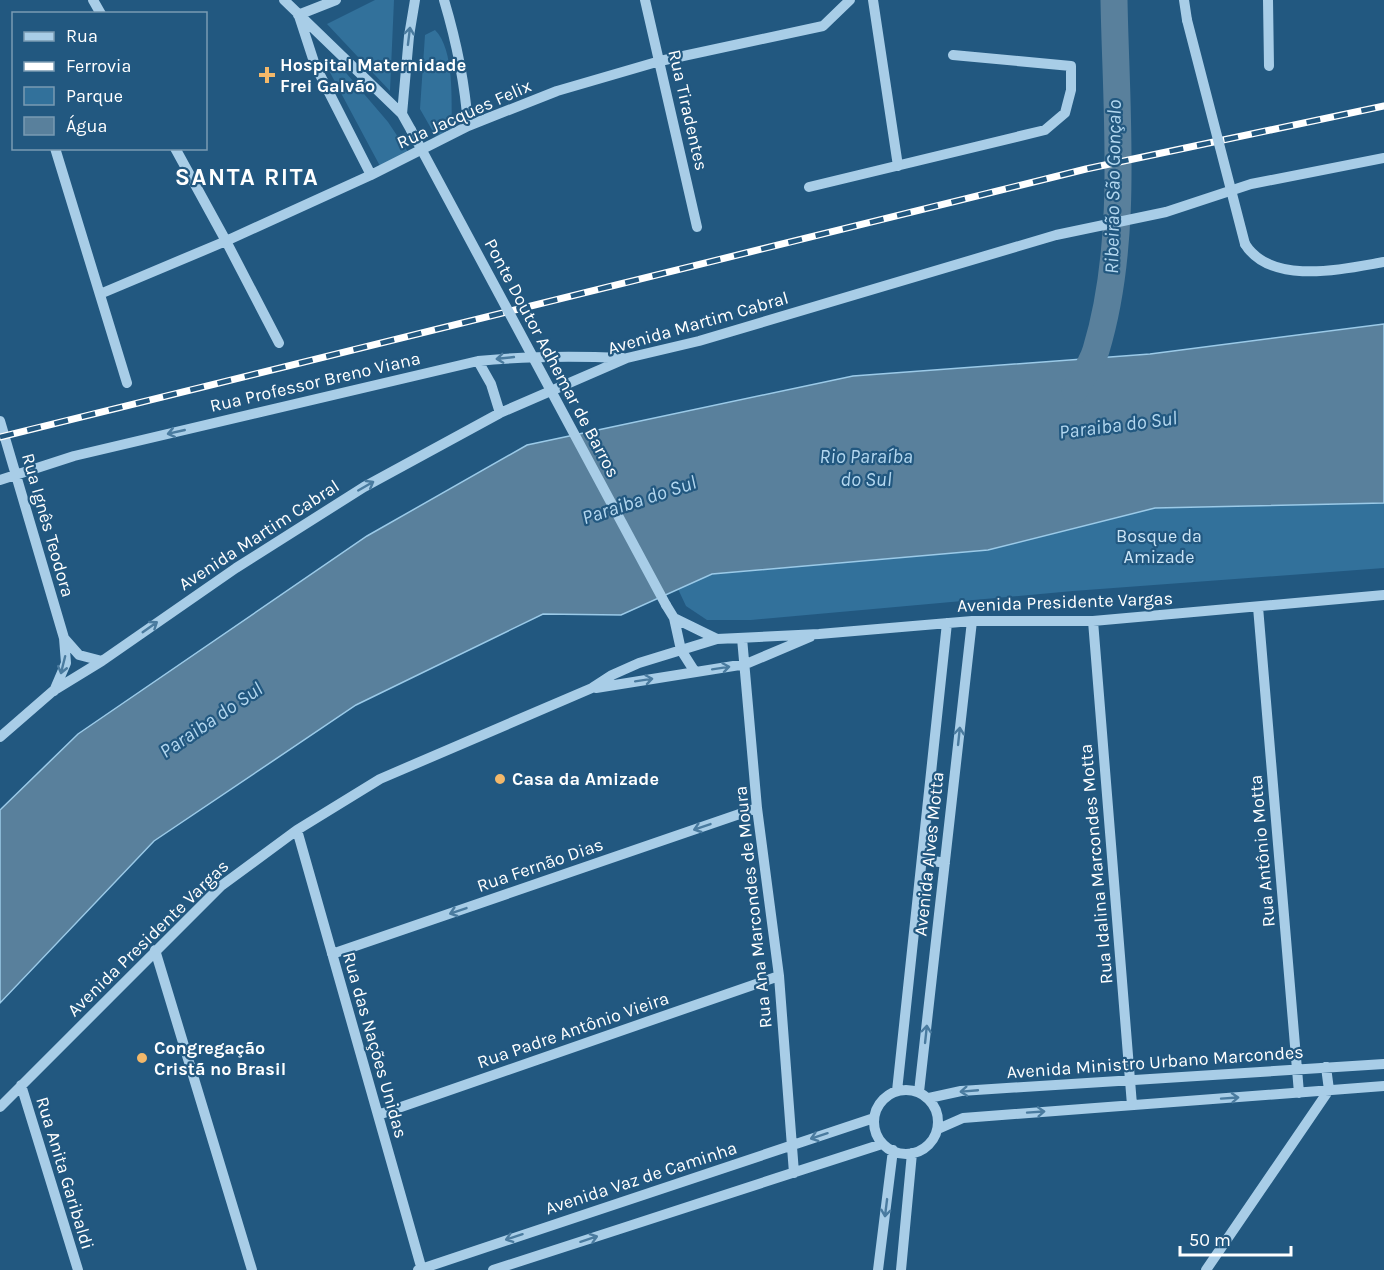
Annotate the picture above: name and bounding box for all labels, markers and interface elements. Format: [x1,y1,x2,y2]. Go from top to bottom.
legend [12,12,207,150]
text: Rua [66,25,98,47]
one-way arrow [404,26,415,46]
street label: Rua Tiradentes [663,48,713,172]
place label: Hospital Maternidade Frei Galvão [280,54,466,97]
text: Ferrovia [66,55,131,77]
marker: Hospital Maternidade Frei Galvão [258,66,276,84]
street label: Rua Jacques Felix [393,75,535,153]
text: Parque [66,85,123,107]
water label: Ribeirão São Gonçalo [1100,100,1126,274]
text: Água [66,114,107,137]
district label: SANTA RITA [175,163,319,191]
street label: Ponte Doutor Adhemar de Barros [480,235,624,481]
street label: Avenida Martim Cabral [605,287,791,359]
street label: Rua Professor Breno Viana [208,347,422,417]
one-way arrow [496,353,516,364]
water label: Paraiba do Sul [1058,406,1178,444]
one-way arrow [166,426,185,438]
water label: Rio Paraíba do Sul [819,445,913,491]
street label: Rua Ignês Teodora [17,450,79,600]
water label: Paraiba do Sul [579,471,699,529]
street label: Avenida Martim Cabral [174,475,344,595]
one-way arrow [357,480,374,492]
park label: Bosque da Amizade [1116,525,1202,568]
street label: Avenida Presidente Vargas [957,587,1173,617]
one-way arrow [141,621,158,633]
one-way arrow [56,655,68,674]
one-way arrow [710,662,730,673]
one-way arrow [633,674,653,685]
water label: Paraiba do Sul [155,677,267,763]
one-way arrow [954,726,965,746]
street label: Rua Idalina Marcondes Motta [1075,743,1117,985]
place label: Casa da Amizade [512,768,659,790]
street label: Avenida Alves Motta [909,771,949,937]
marker: Casa da Amizade [493,772,507,786]
street label: Rua Antônio Motta [1244,774,1280,928]
street label: Rua Ana Marcondes de Moura [729,785,777,1029]
one-way arrow [693,822,712,833]
street label: Rua Fernão Dias [474,833,606,897]
street label: Avenida Presidente Vargas [63,855,233,1021]
one-way arrow [449,906,468,917]
street label: Rua das Nações Unidas [338,949,412,1141]
street label: Rua Padre Antônio Vieira [474,987,672,1073]
one-way arrow [921,1024,932,1044]
place label: Congregação Cristã no Brasil [154,1037,286,1080]
street label: Avenida Ministro Urbano Marcondes [1006,1041,1304,1083]
marker: Congregação Cristã no Brasil [135,1051,149,1065]
one-way arrow [960,1086,980,1097]
one-way arrow [1220,1092,1240,1103]
street label: Rua Anita Garibaldi [31,1094,99,1252]
one-way arrow [1025,1106,1045,1117]
one-way arrow [810,1132,829,1143]
street label: Avenida Vaz de Caminha [542,1137,740,1219]
one-way arrow [880,1198,891,1218]
scale bar [1180,1219,1291,1257]
text: 50 m [1189,1229,1231,1251]
one-way arrow [505,1233,524,1244]
one-way arrow [579,1233,598,1244]

